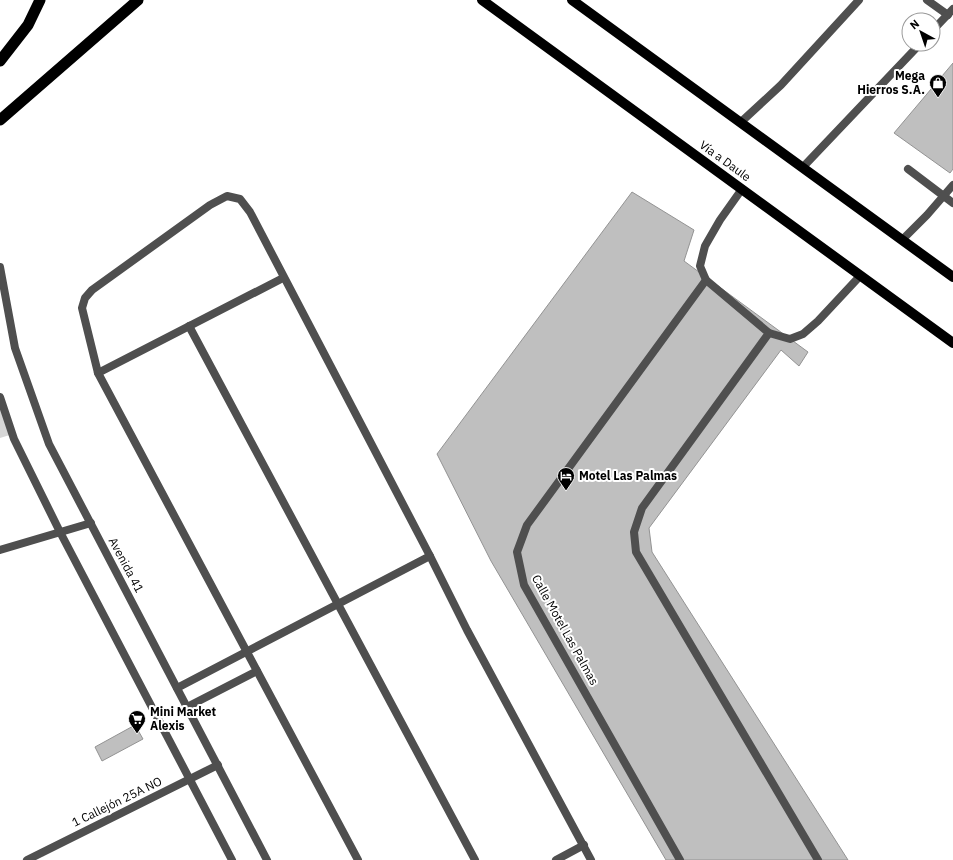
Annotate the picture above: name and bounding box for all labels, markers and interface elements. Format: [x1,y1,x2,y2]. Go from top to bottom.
north arrow [901,12,941,52]
text: N [907,16,922,32]
place label: Mega Hierros S.A. [857,68,925,97]
shop icon: Mega Hierros S.A. [928,73,948,98]
street label: Vía a Daule [697,137,754,185]
hotel icon: Motel Las Palmas [556,466,576,491]
place label: Motel Las Palmas [579,468,677,483]
street label: Avenida 41 [106,535,147,595]
street label: Calle Motel Las Palmas [529,572,602,688]
place label: Mini Market Alexis [150,704,217,733]
supermarket icon: Mini Market Alexis [127,709,147,734]
street label: 1 Callejón 25A NO [69,773,164,830]

